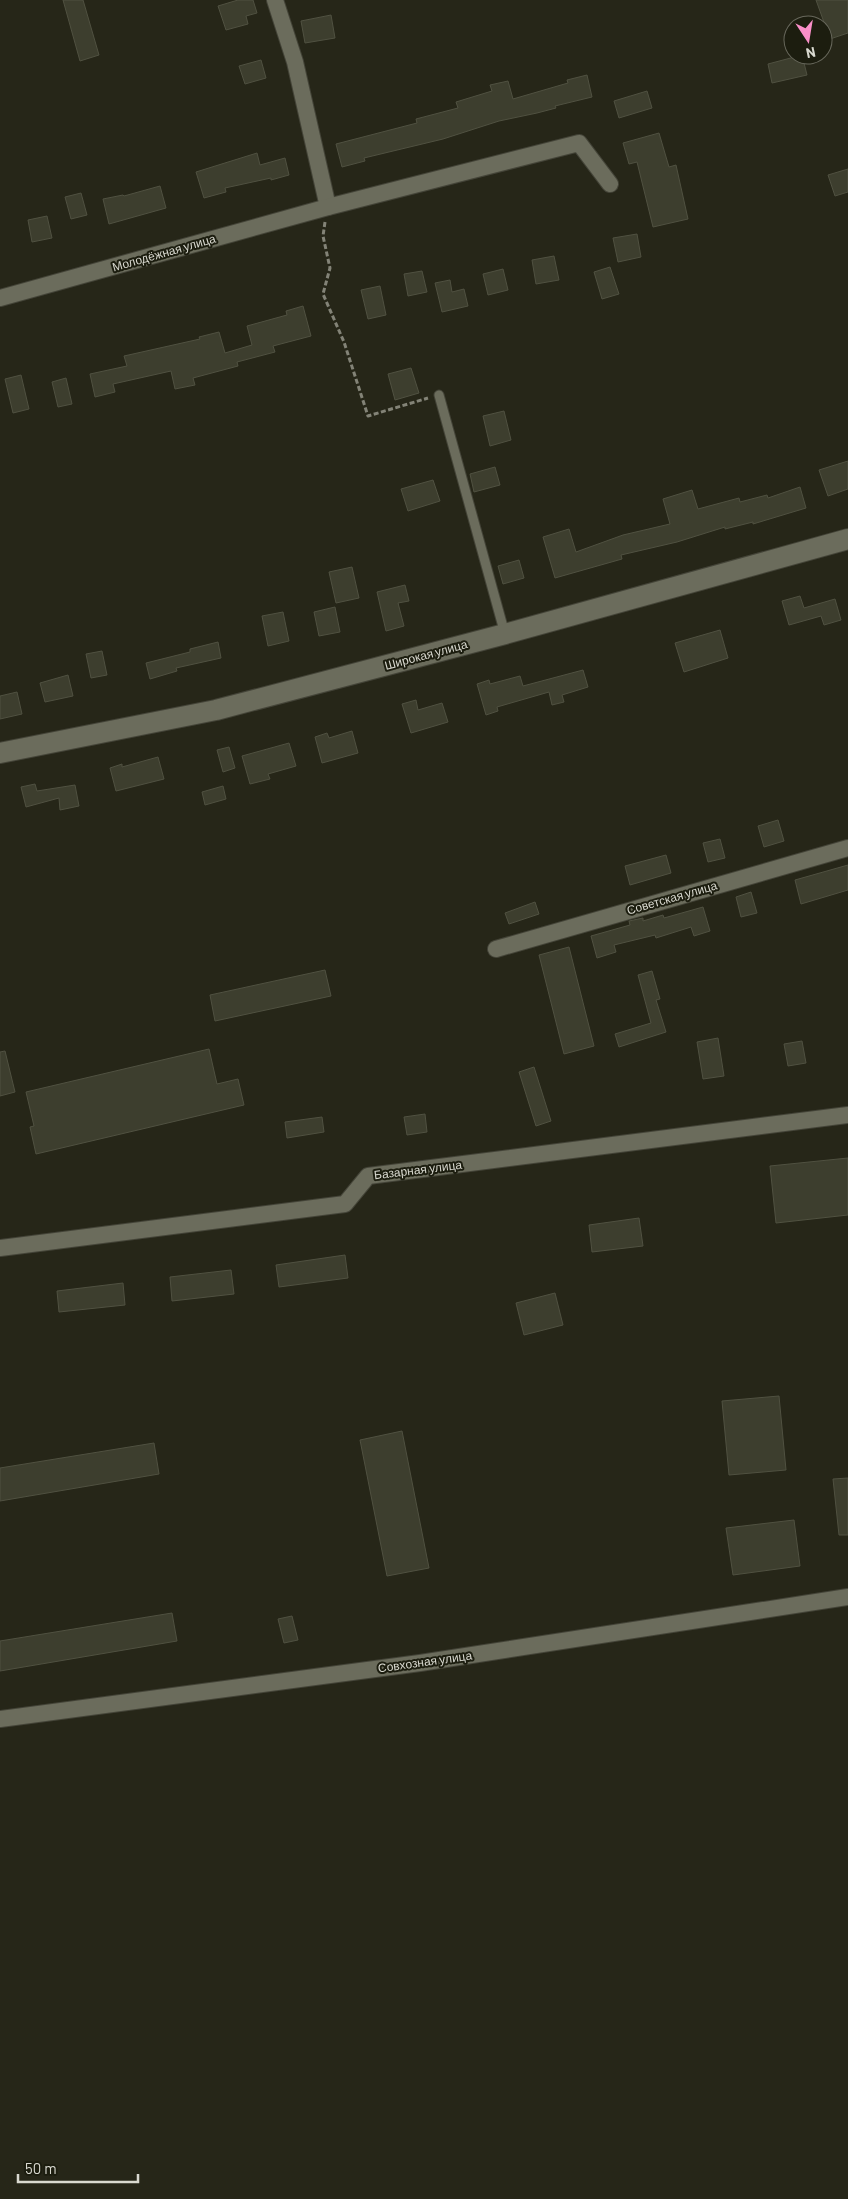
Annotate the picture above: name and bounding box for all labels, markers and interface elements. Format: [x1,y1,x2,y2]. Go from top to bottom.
north arrow [783,15,833,65]
text: N [804,44,817,62]
street label: Молодёжная улица [110,230,218,274]
street label: Широкая улица [383,636,469,673]
street label: Советская улица [625,877,719,918]
street label: Базарная улица [373,1157,463,1182]
street label: Совхозная улица [377,1647,473,1676]
scale bar [18,2152,138,2184]
text: 50 m [25,2159,57,2177]

